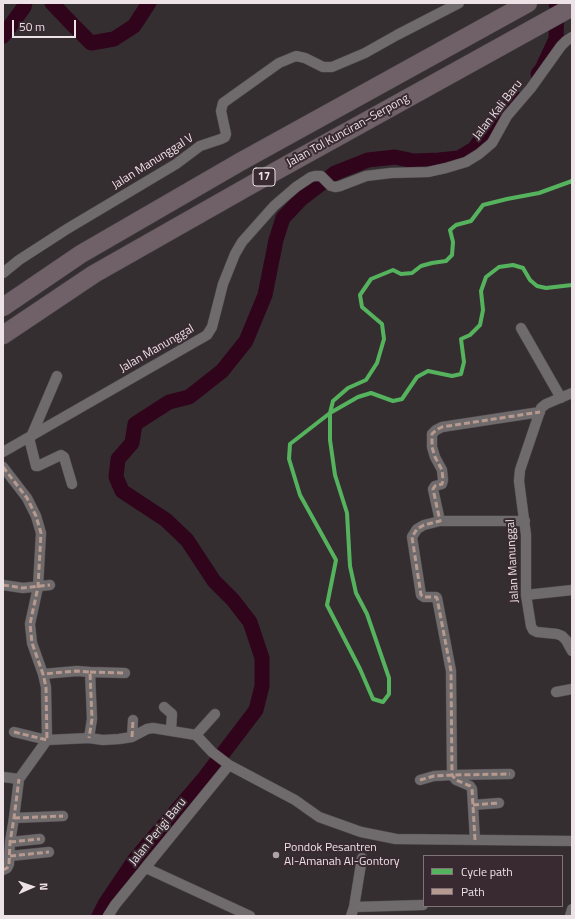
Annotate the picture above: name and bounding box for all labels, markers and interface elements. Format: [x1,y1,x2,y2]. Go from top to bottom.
scale bar [14,12,78,38]
text: 50 m [19,17,45,36]
street label: Jalan Kali Baru [470,77,526,143]
street label: Jalan Tol Kunciran–Serpong [284,91,412,171]
street label: Jalan Manunggal V [110,131,196,193]
road number: 17 [253,168,275,186]
street label: Jalan Manunggal [117,322,197,376]
street label: Jalan Manunggal [504,519,522,603]
street label: Jalan Perigi Baru [126,795,190,869]
place label: Pondok Pesantren Al-Amanah Al-Gontory [284,841,400,869]
marker: Pondok Pesantren Al-Amanah Al-Gontory [271,850,281,860]
legend [423,855,563,907]
text: Cycle path [461,862,513,881]
north arrow [12,867,52,907]
text: N [36,882,52,891]
text: Path [461,882,485,901]

